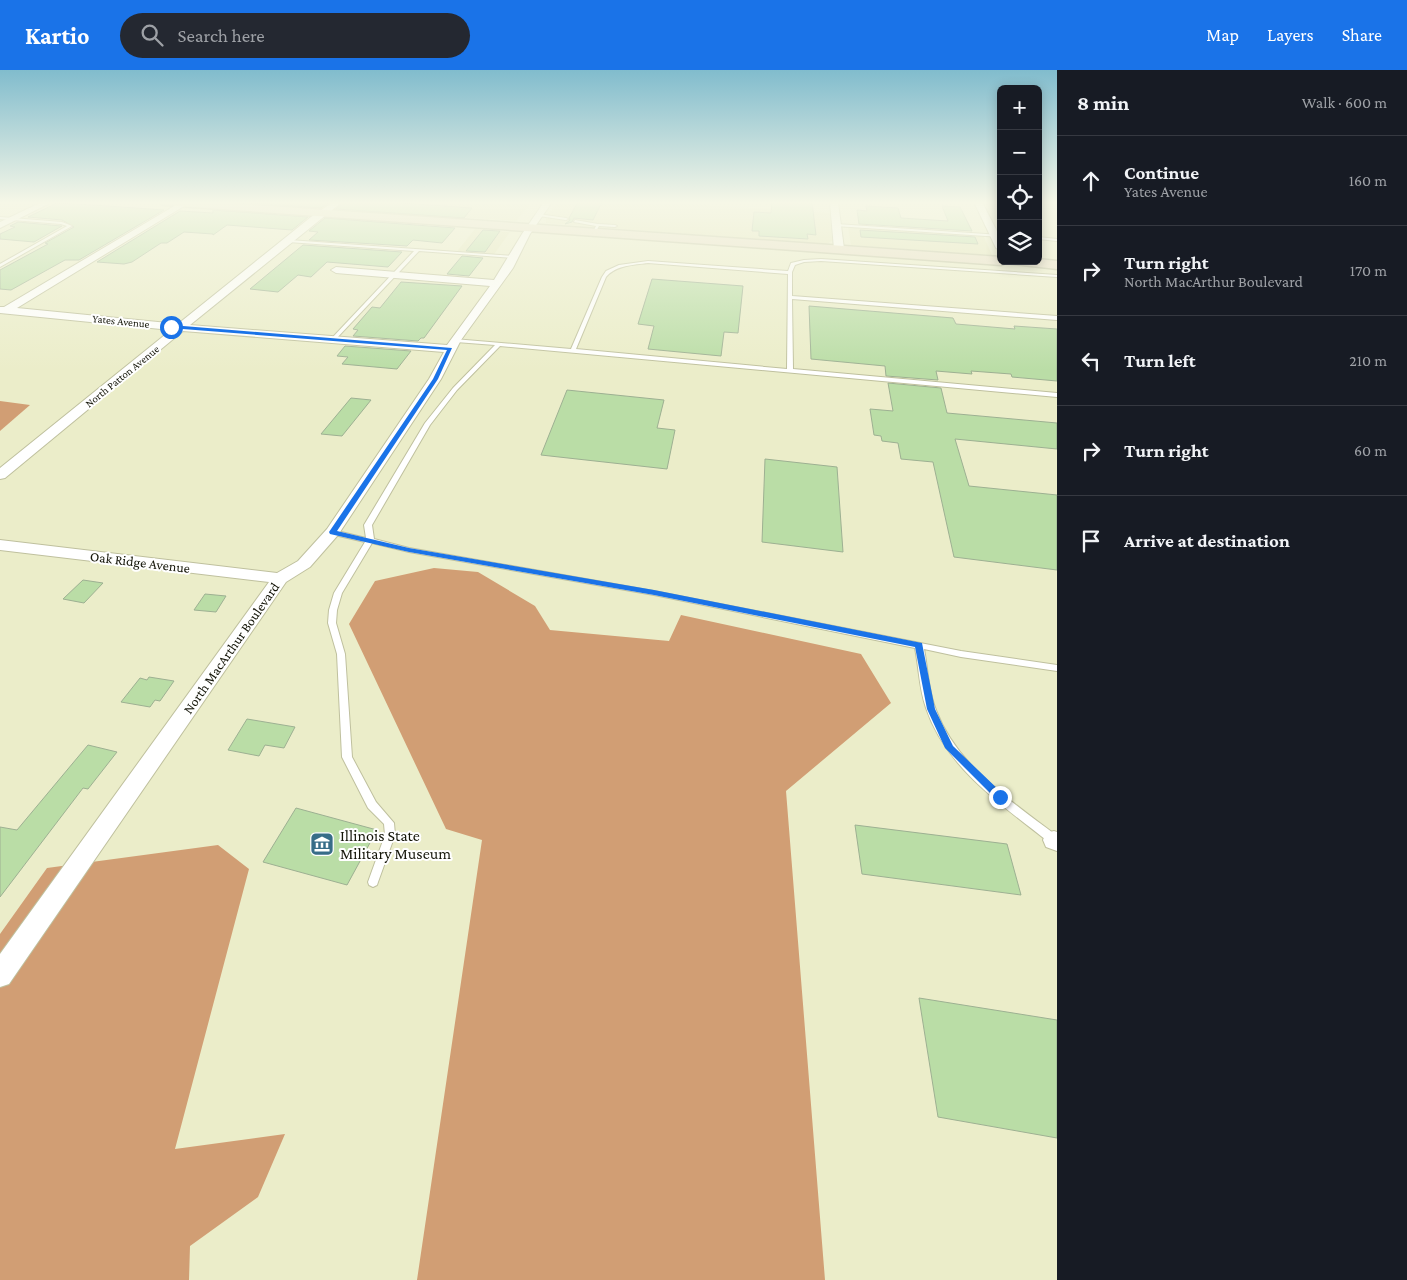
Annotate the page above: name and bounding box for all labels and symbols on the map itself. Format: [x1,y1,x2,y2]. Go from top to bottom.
street label: Yates Avenue [92,312,150,330]
route start [160,316,183,339]
street label: North Patton Avenue [83,342,162,409]
street label: Oak Ridge Avenue [89,548,191,576]
street label: North MacArthur Boulevard [180,579,283,717]
route end [989,786,1012,809]
place label: Illinois State Military Museum [340,827,451,863]
museum icon: Illinois State Military Museum [309,831,335,857]

